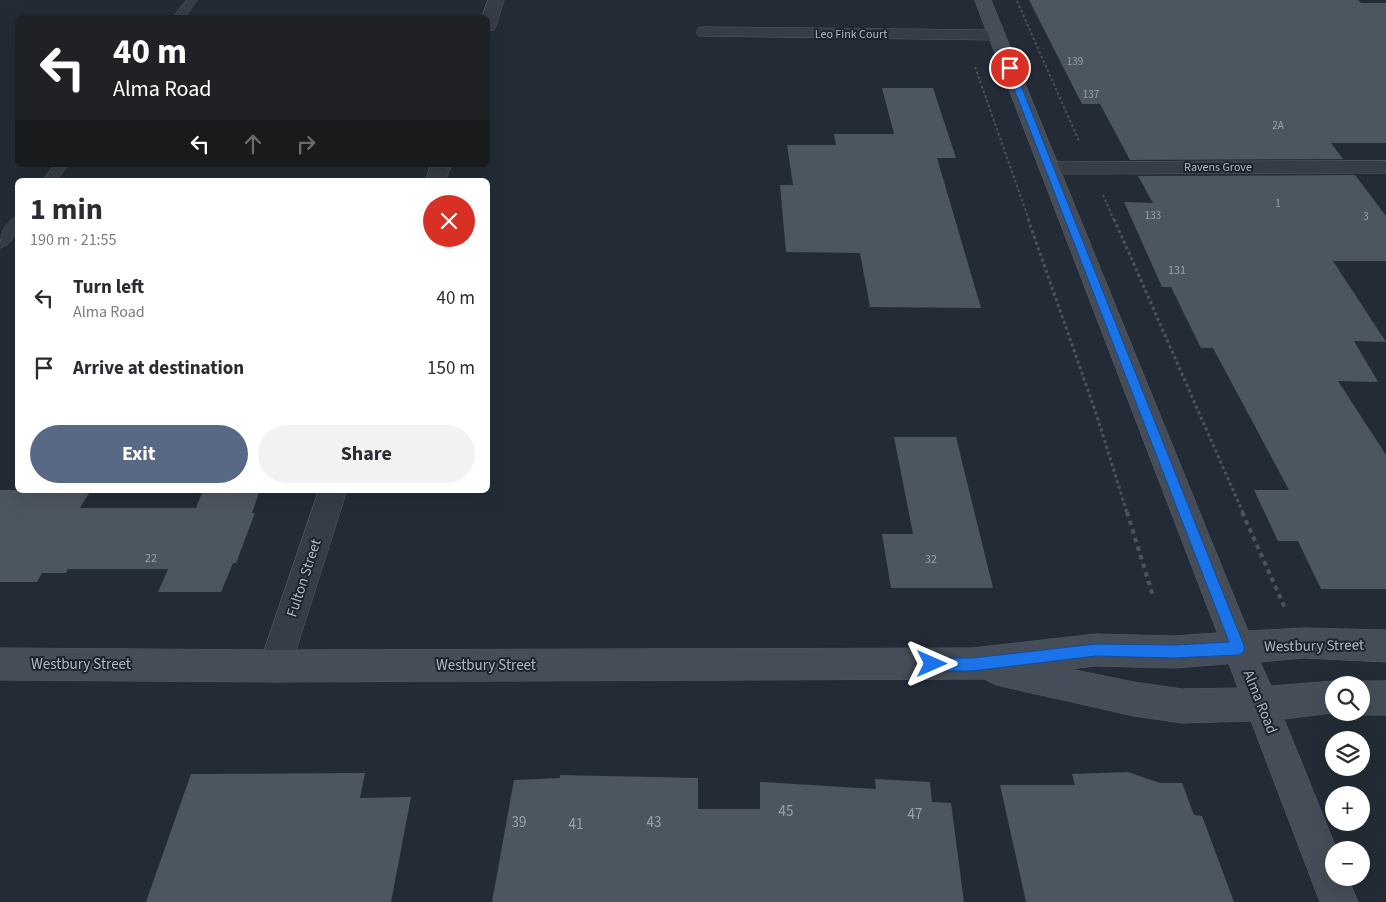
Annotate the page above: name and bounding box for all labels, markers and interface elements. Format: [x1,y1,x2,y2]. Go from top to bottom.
street label: Leo Fink Court [815,26,887,43]
text: 40 m [113,27,187,77]
icon: left [30,35,95,100]
pin [989,47,1031,89]
icon: arrive [996,54,1024,82]
house number: 139 [1067,54,1083,69]
text: Alma Road [113,73,212,105]
house number: 137 [1083,87,1099,102]
house number: 2A [1272,118,1284,133]
icon: left [186,130,214,158]
icon: ahead [239,130,267,158]
icon: right [292,130,320,158]
street label: Ravens Grove [1184,159,1252,176]
text: 1 min [30,188,103,231]
button: close [423,195,475,247]
house number: 1 [1275,196,1281,211]
house number: 133 [1145,208,1161,223]
house number: 3 [1363,209,1369,224]
text: 190 m · 21:55 [30,229,117,251]
house number: 131 [1168,262,1186,279]
text: Turn left [73,274,144,301]
icon: left [30,284,58,312]
text: 40 m [437,285,475,312]
text: Alma Road [73,301,145,323]
icon: arrive [30,354,58,382]
text: Arrive at destination [73,355,244,382]
text: 150 m [427,355,475,382]
button: Exit [30,425,248,483]
button: Share [258,425,475,483]
street label: Fulton Street [282,536,326,620]
house number: 22 [145,550,157,567]
house number: 32 [925,551,937,568]
street label: Westbury Street [1264,635,1364,657]
position arrow [905,637,957,689]
street label: Westbury Street [31,654,131,675]
street label: Westbury Street [436,655,536,676]
street label: Alma Road [1238,667,1282,737]
map controls [1325,676,1370,886]
button: search [1325,676,1370,721]
button: layers [1325,731,1370,776]
button: + [1325,786,1370,831]
house number: 45 [779,801,793,822]
house number: 47 [908,804,922,825]
house number: 39 [512,812,526,833]
house number: 43 [647,812,661,833]
house number: 41 [569,814,583,835]
button: − [1325,841,1370,886]

